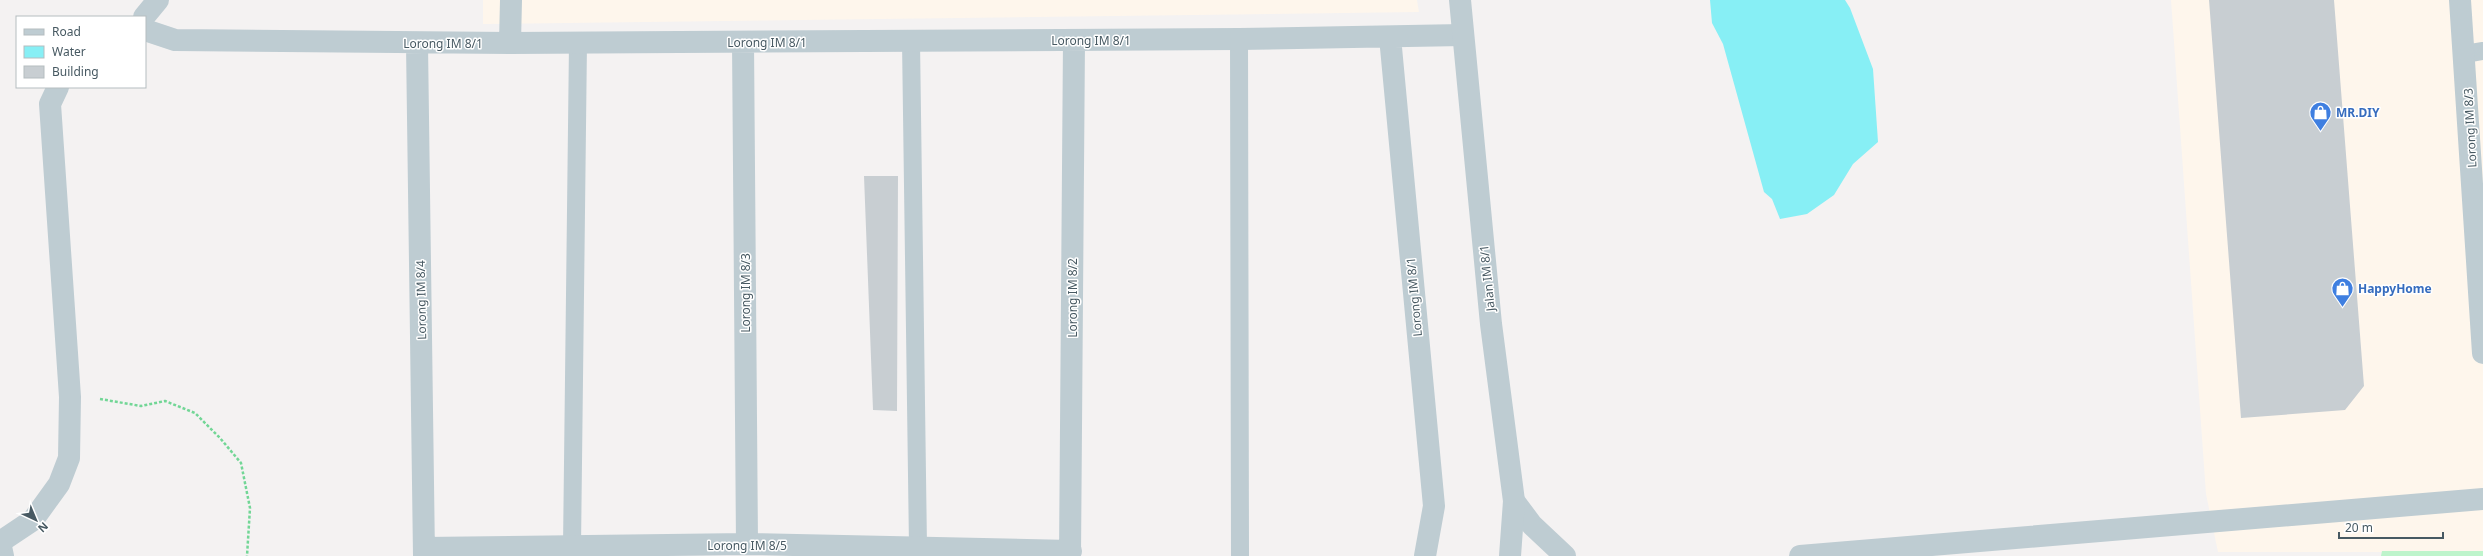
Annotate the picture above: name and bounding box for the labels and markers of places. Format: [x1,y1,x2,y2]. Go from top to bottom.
shop icon: MR.DIY [2307,99,2333,132]
place label: MR.DIY [2336,104,2380,121]
shop icon: HappyHome [2329,275,2355,308]
place label: HappyHome [2358,280,2432,297]

